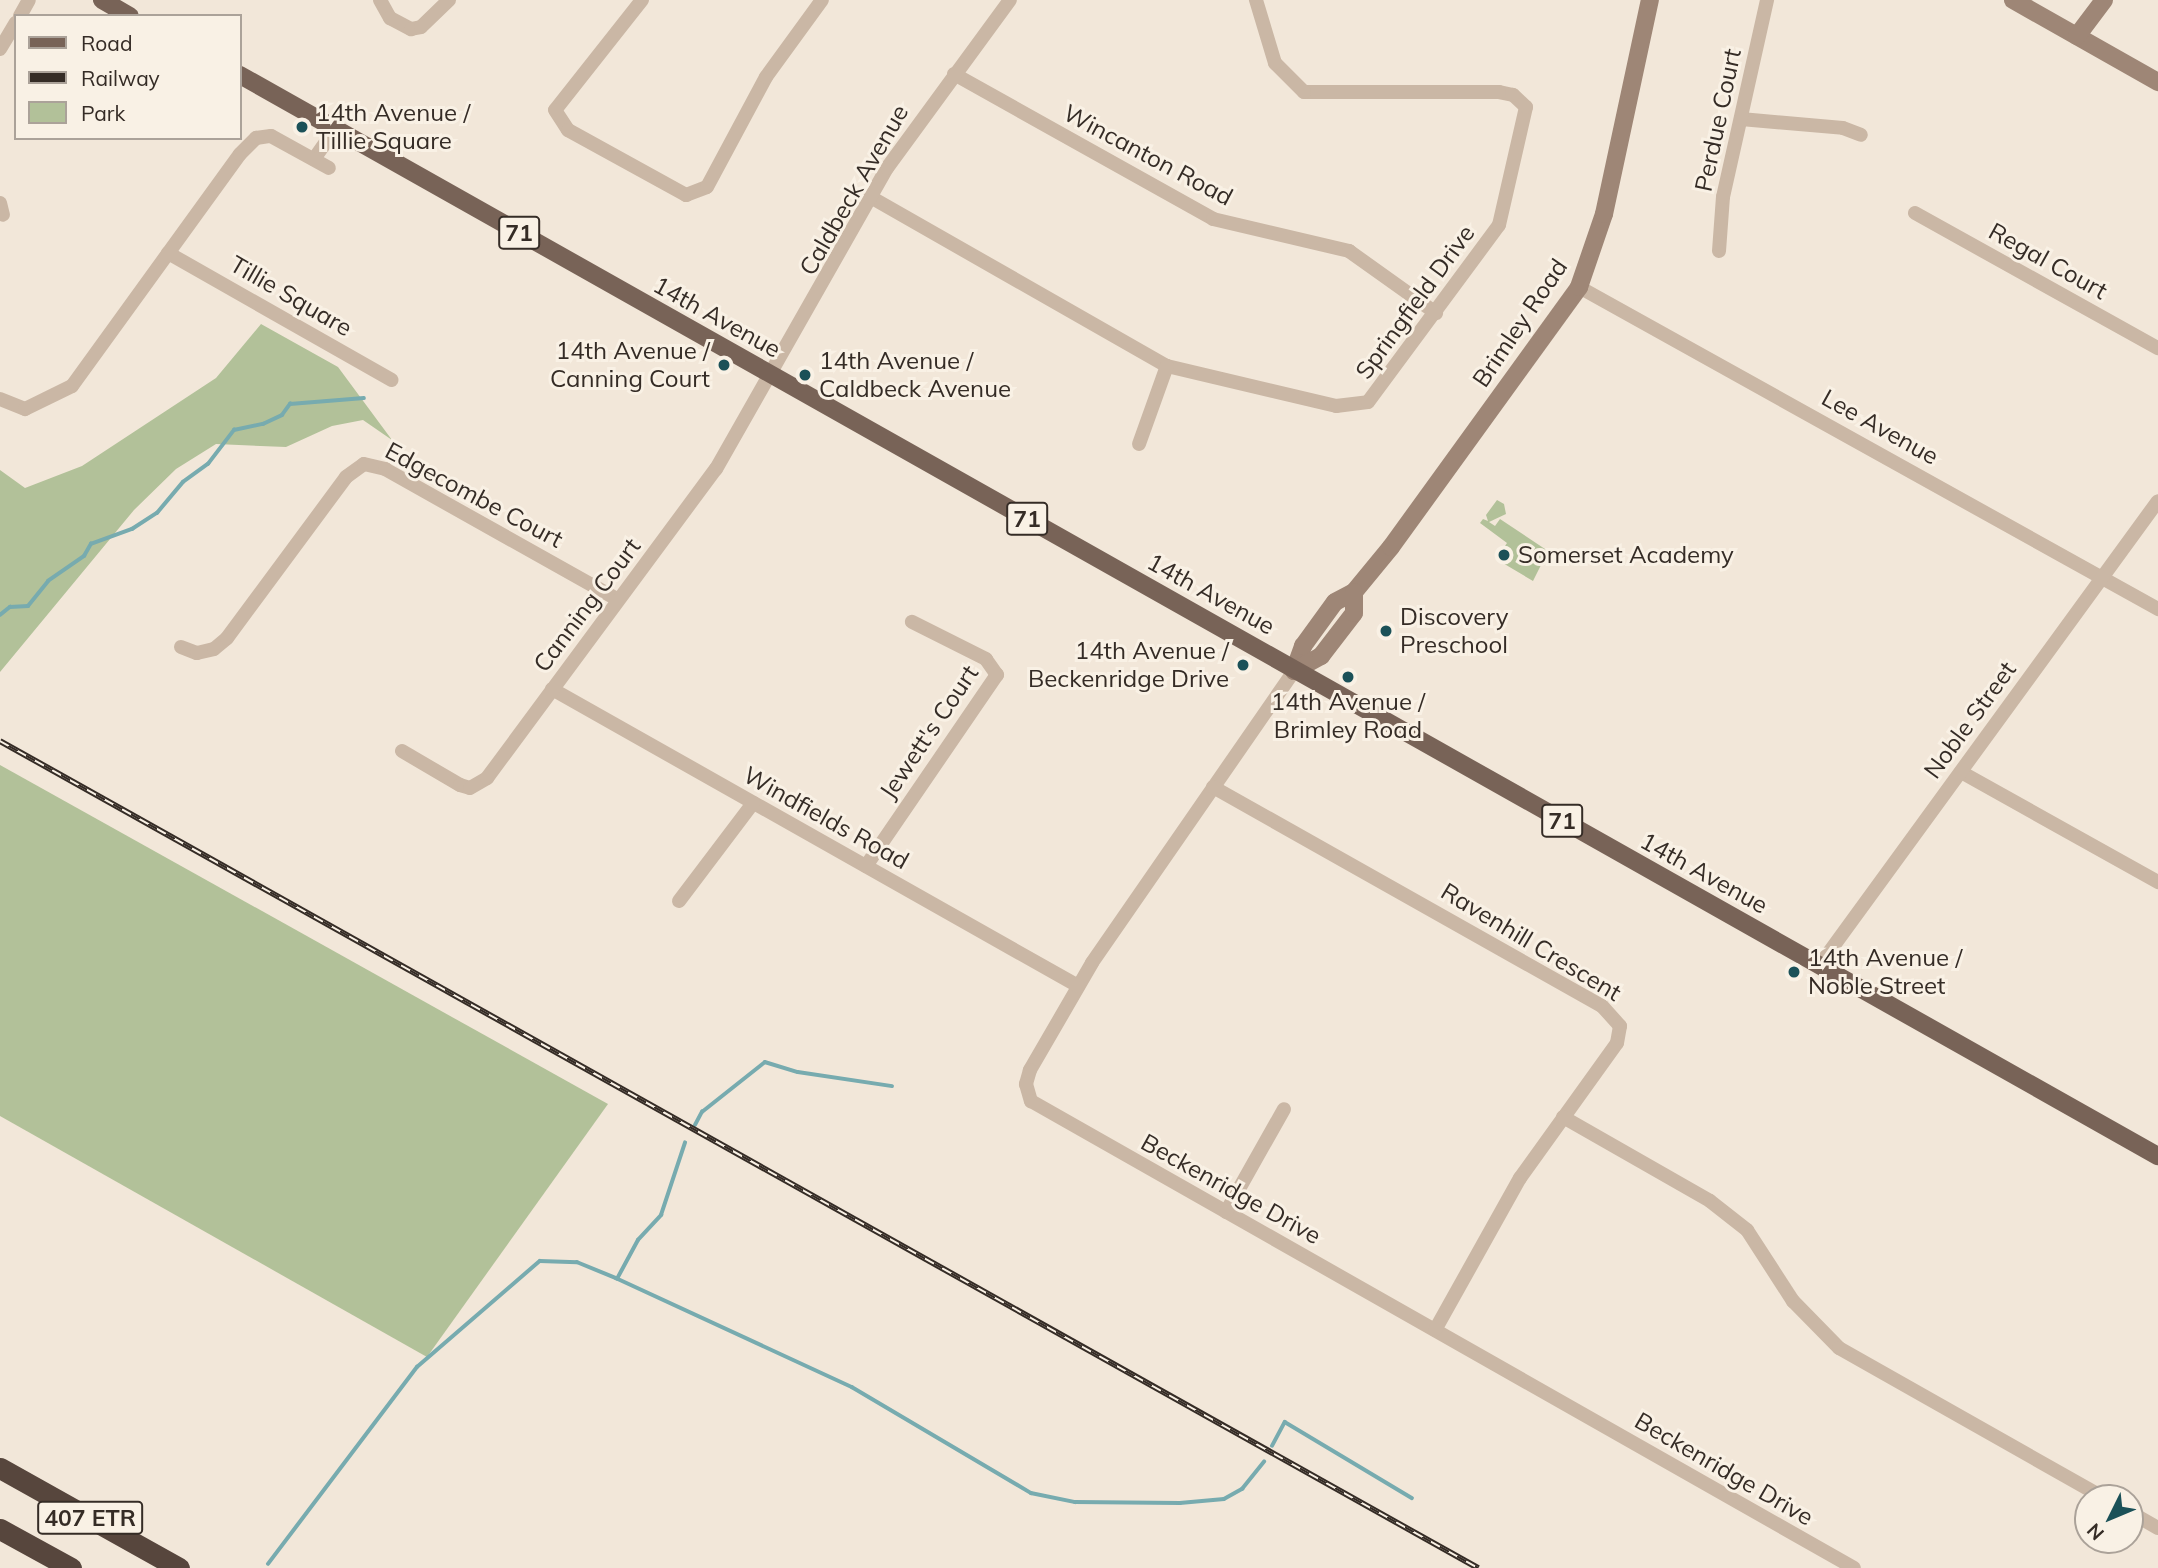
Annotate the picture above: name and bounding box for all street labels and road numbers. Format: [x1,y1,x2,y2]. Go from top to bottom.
street label: Perdue Court [1689,46,1747,194]
street label: Wincanton Road [1058,98,1238,212]
street label: Caldbeck Avenue [794,100,914,280]
road number: 71 [498,214,540,252]
street label: Regal Court [1984,217,2112,305]
street label: Springfield Drive [1349,219,1481,385]
street label: Tillie Square [225,250,357,342]
street label: Brimley Road [1467,253,1573,393]
street label: 14th Avenue [648,270,786,364]
street label: Lee Avenue [1817,383,1943,471]
street label: Edgecombe Court [380,436,568,554]
road number: 71 [1006,499,1048,538]
street label: Canning Court [527,532,647,678]
street label: 14th Avenue [1142,547,1280,641]
street label: Noble Street [1918,656,2022,784]
street label: Jewett's Court [874,660,984,804]
street label: Windfields Road [738,761,914,875]
road number: 71 [1541,802,1583,841]
street label: 14th Avenue [1635,826,1773,920]
street label: Ravenhill Crescent [1436,877,1626,1007]
street label: Beckenridge Drive [1136,1128,1326,1250]
street label: Beckenridge Drive [1630,1406,1818,1532]
road number: 407 ETR [36,1498,144,1538]

